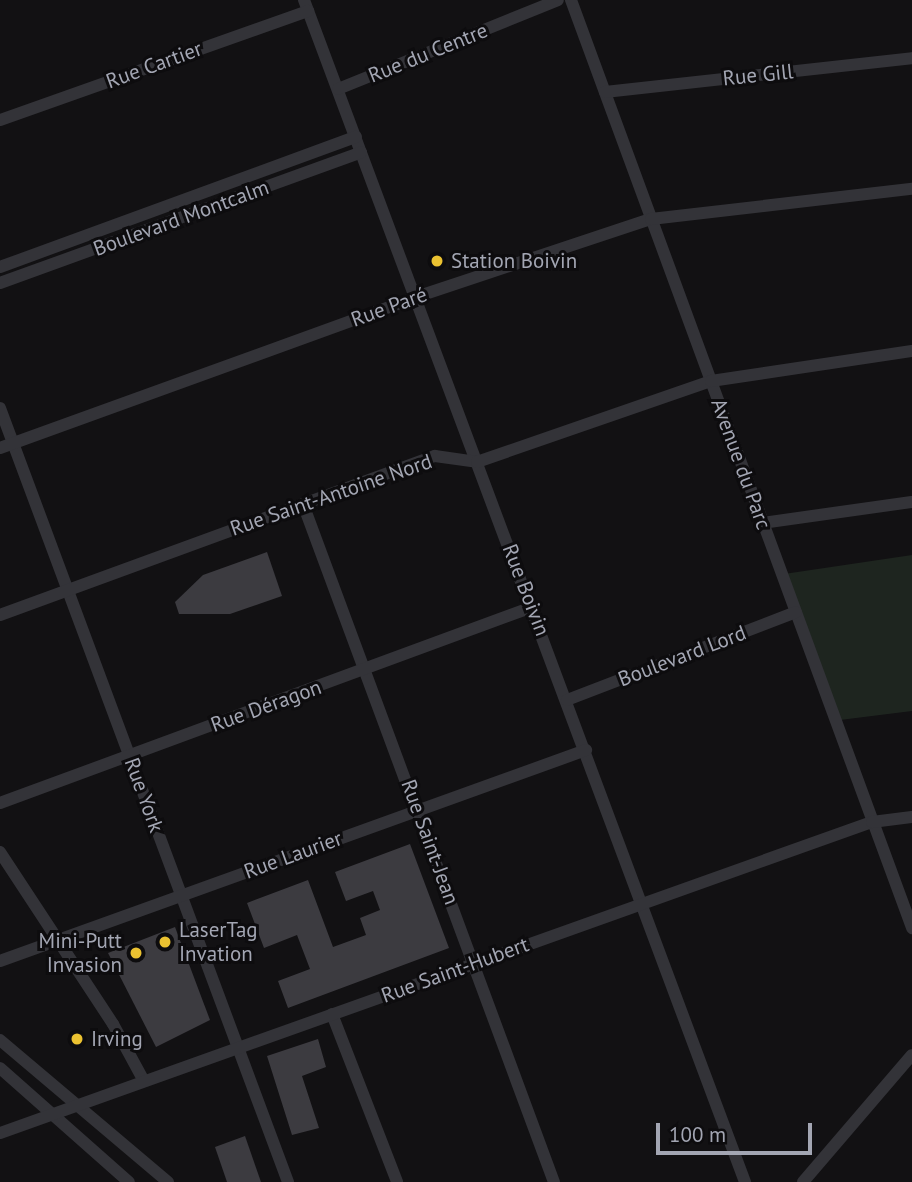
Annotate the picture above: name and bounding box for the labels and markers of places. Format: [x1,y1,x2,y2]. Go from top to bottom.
place label: Station Boivin [451,248,577,274]
marker: Station Boivin [429,253,445,269]
place label: LaserTag Invation [179,917,258,967]
place label: Mini-Putt Invasion [39,928,122,978]
marker: LaserTag Invation [157,934,173,950]
marker: Mini-Putt Invasion [128,945,144,961]
place label: Irving [91,1026,143,1052]
marker: Irving [69,1031,85,1047]

